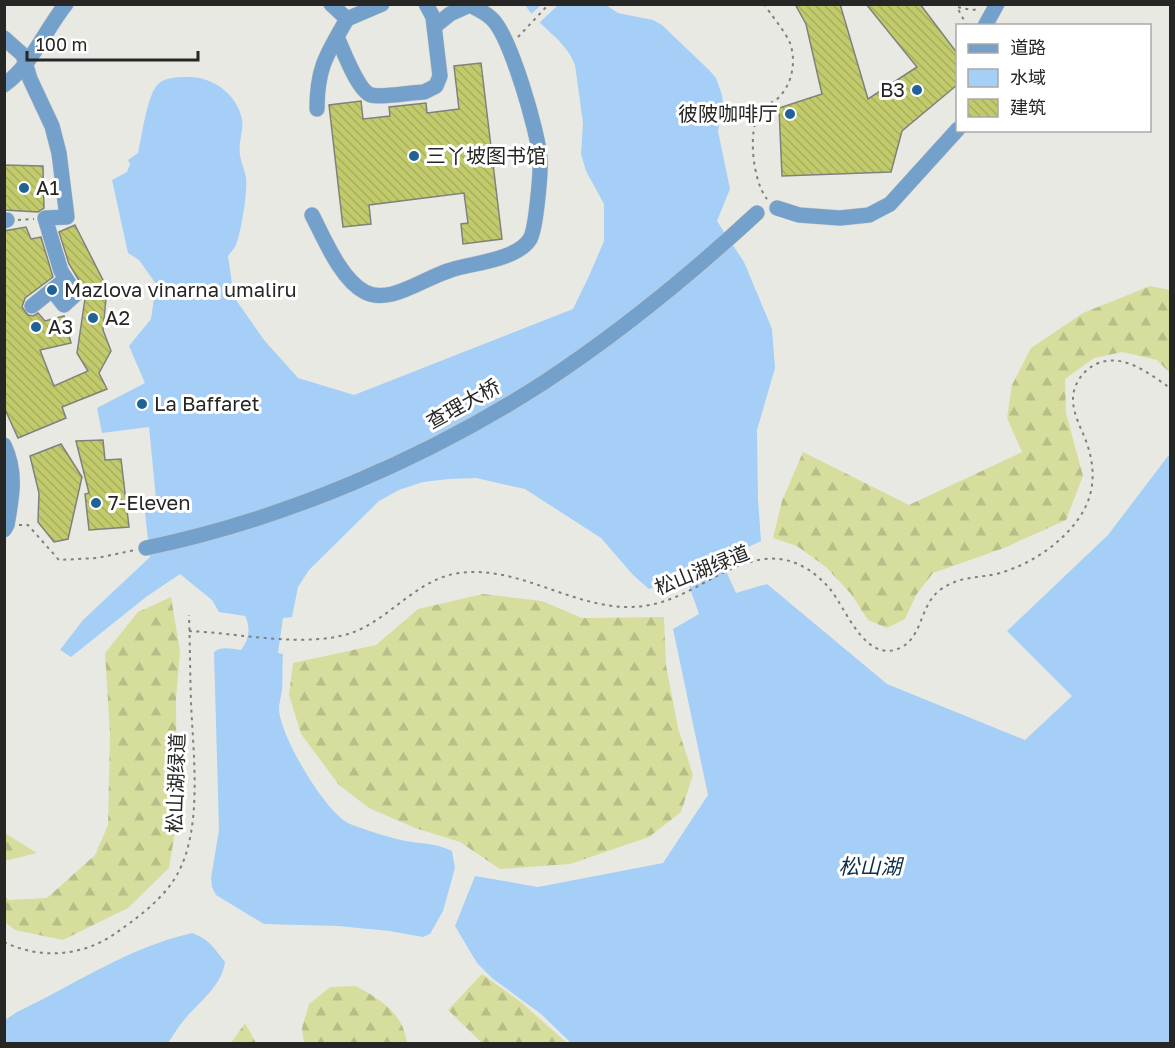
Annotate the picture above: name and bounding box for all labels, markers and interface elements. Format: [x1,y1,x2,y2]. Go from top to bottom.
scale bar [27,24,198,62]
legend [956,24,1151,132]
text: 100 m [36,33,87,55]
text: 道路 [1010,36,1046,58]
text: 水域 [1010,66,1046,88]
place label: B3 [880,77,905,101]
marker: B3 [910,83,924,97]
text: 建筑 [1010,96,1046,118]
place label: 彼陂咖啡厅 [678,101,778,125]
marker: 彼陂咖啡厅 [783,107,797,121]
place label: 三丫坡图书馆 [426,143,546,167]
marker: 三丫坡图书馆 [407,149,421,163]
place label: A1 [36,175,59,199]
marker: A1 [17,181,31,195]
place label: Mazlova vinarna umaliru [64,277,297,301]
marker: Mazlova vinarna umaliru [45,283,59,297]
place label: A2 [105,305,130,329]
marker: A2 [86,311,100,325]
place label: A3 [48,314,73,338]
marker: A3 [29,320,43,334]
street label: 查理大桥 [422,373,503,433]
place label: La Baffaret [154,391,260,415]
marker: La Baffaret [135,397,149,411]
place label: 7-Eleven [108,490,191,514]
marker: 7-Eleven [89,496,103,510]
street label: 松山湖绿道 [651,539,752,599]
street label: 松山湖绿道 [161,733,189,833]
water label: 松山湖 [839,853,904,879]

